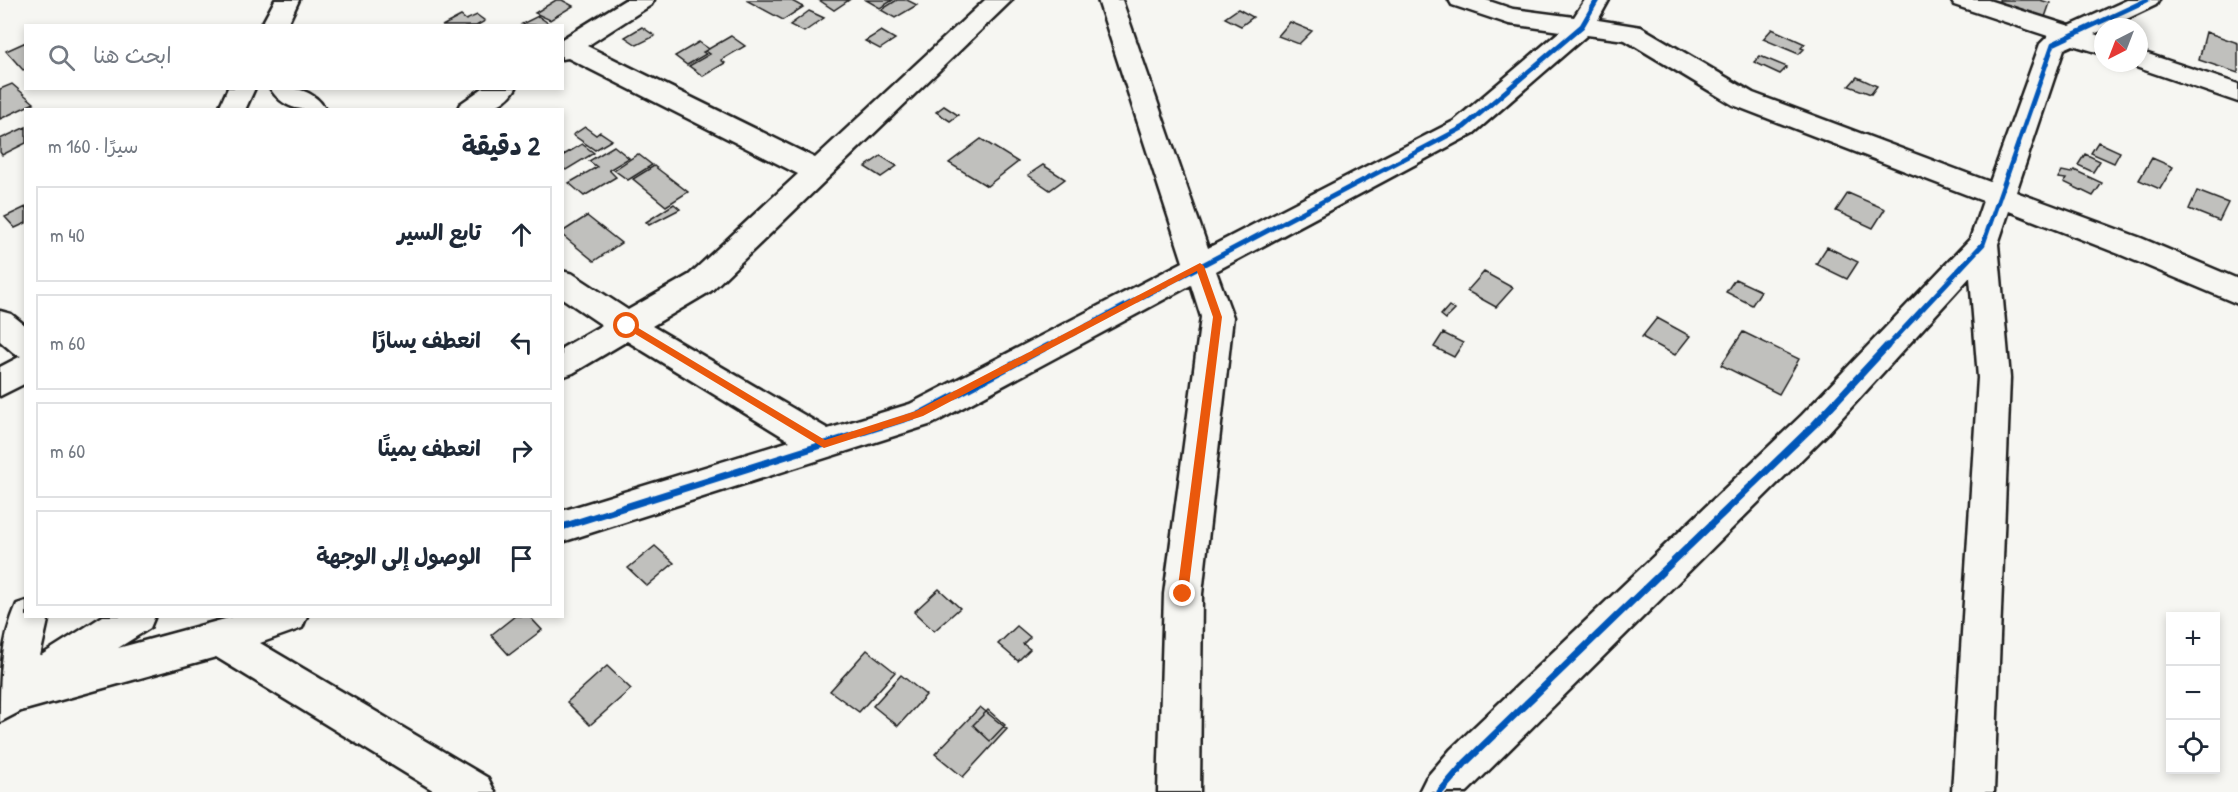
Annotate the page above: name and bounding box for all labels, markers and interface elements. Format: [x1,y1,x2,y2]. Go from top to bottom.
north arrow [2094,18,2148,72]
search box [24,24,564,90]
text: ابحث هنا [93,40,172,70]
icon: search [45,41,78,74]
text: 2 دقيقة [462,128,540,163]
text: سيرًا · 160 m [48,132,138,159]
text: تابع السير [398,217,481,247]
icon: ahead [505,218,538,251]
text: 40 m [50,221,85,248]
route start [613,312,639,338]
text: انعطف يسارًا [372,325,481,355]
icon: left [505,326,538,359]
text: 60 m [50,329,85,356]
text: انعطف يمينًا [378,433,481,463]
icon: right [505,434,538,467]
text: 60 m [50,437,85,464]
text: الوصول إلى الوجهة [316,541,481,571]
icon: arrive [505,542,538,575]
route end [1169,580,1195,606]
map controls [2166,612,2220,774]
button: + [2166,612,2220,666]
button: − [2166,666,2220,720]
button: locate [2166,720,2220,774]

